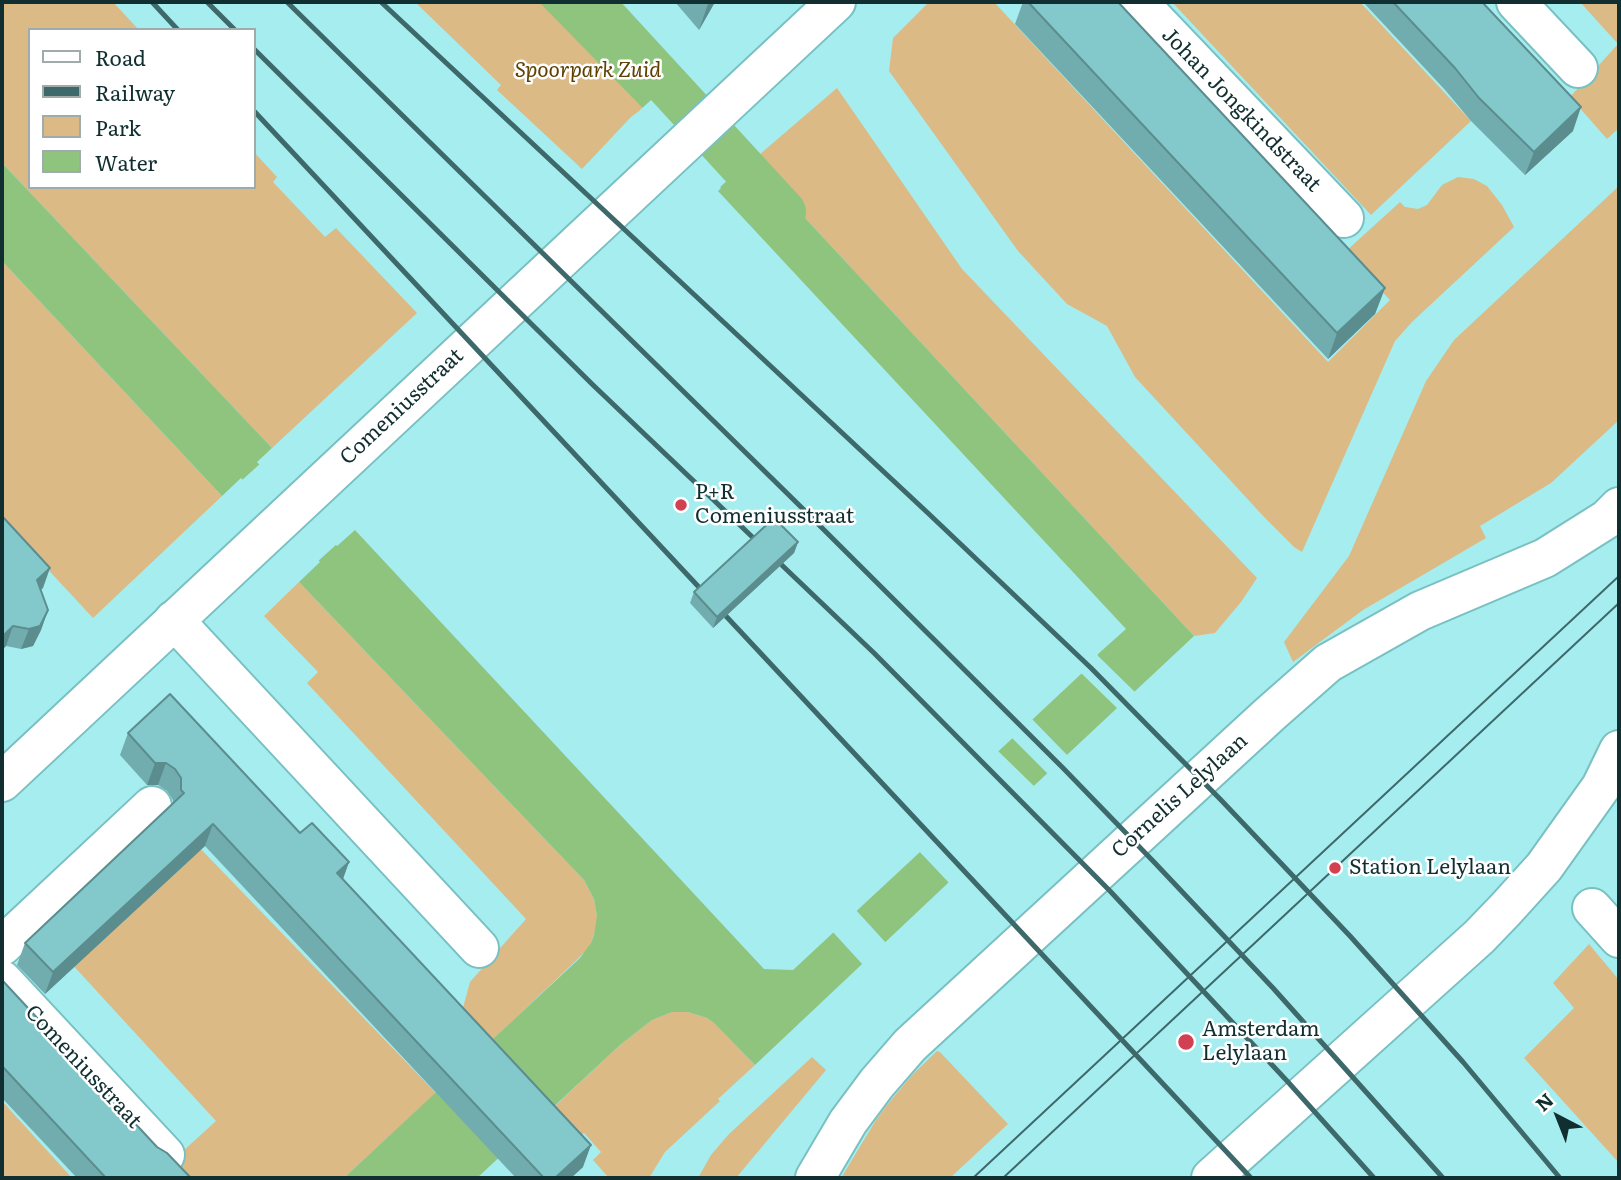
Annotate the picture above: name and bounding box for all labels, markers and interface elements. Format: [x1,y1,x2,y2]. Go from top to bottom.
street label: Johan Jongkindstraat [1156,23,1326,197]
legend [28,28,256,189]
text: Road [95,41,146,72]
park label: Spoorpark Zuid [515,58,661,84]
text: Railway [95,76,175,107]
text: Park [95,111,141,142]
text: Water [95,146,157,177]
street label: Comeniusstraat [335,344,469,470]
place label: P+R Comeniusstraat [695,480,854,530]
marker: P+R Comeniusstraat [673,497,689,513]
street label: Cornelis Lelylaan [1107,728,1253,864]
place label: Station Lelylaan [1349,855,1511,881]
marker: Station Lelylaan [1327,860,1343,876]
street label: Comeniusstraat [20,1000,146,1134]
place label: Amsterdam Lelylaan [1202,1017,1320,1067]
marker: Amsterdam Lelylaan [1176,1032,1196,1052]
north arrow [1523,1082,1593,1152]
text: N [1529,1086,1559,1117]

